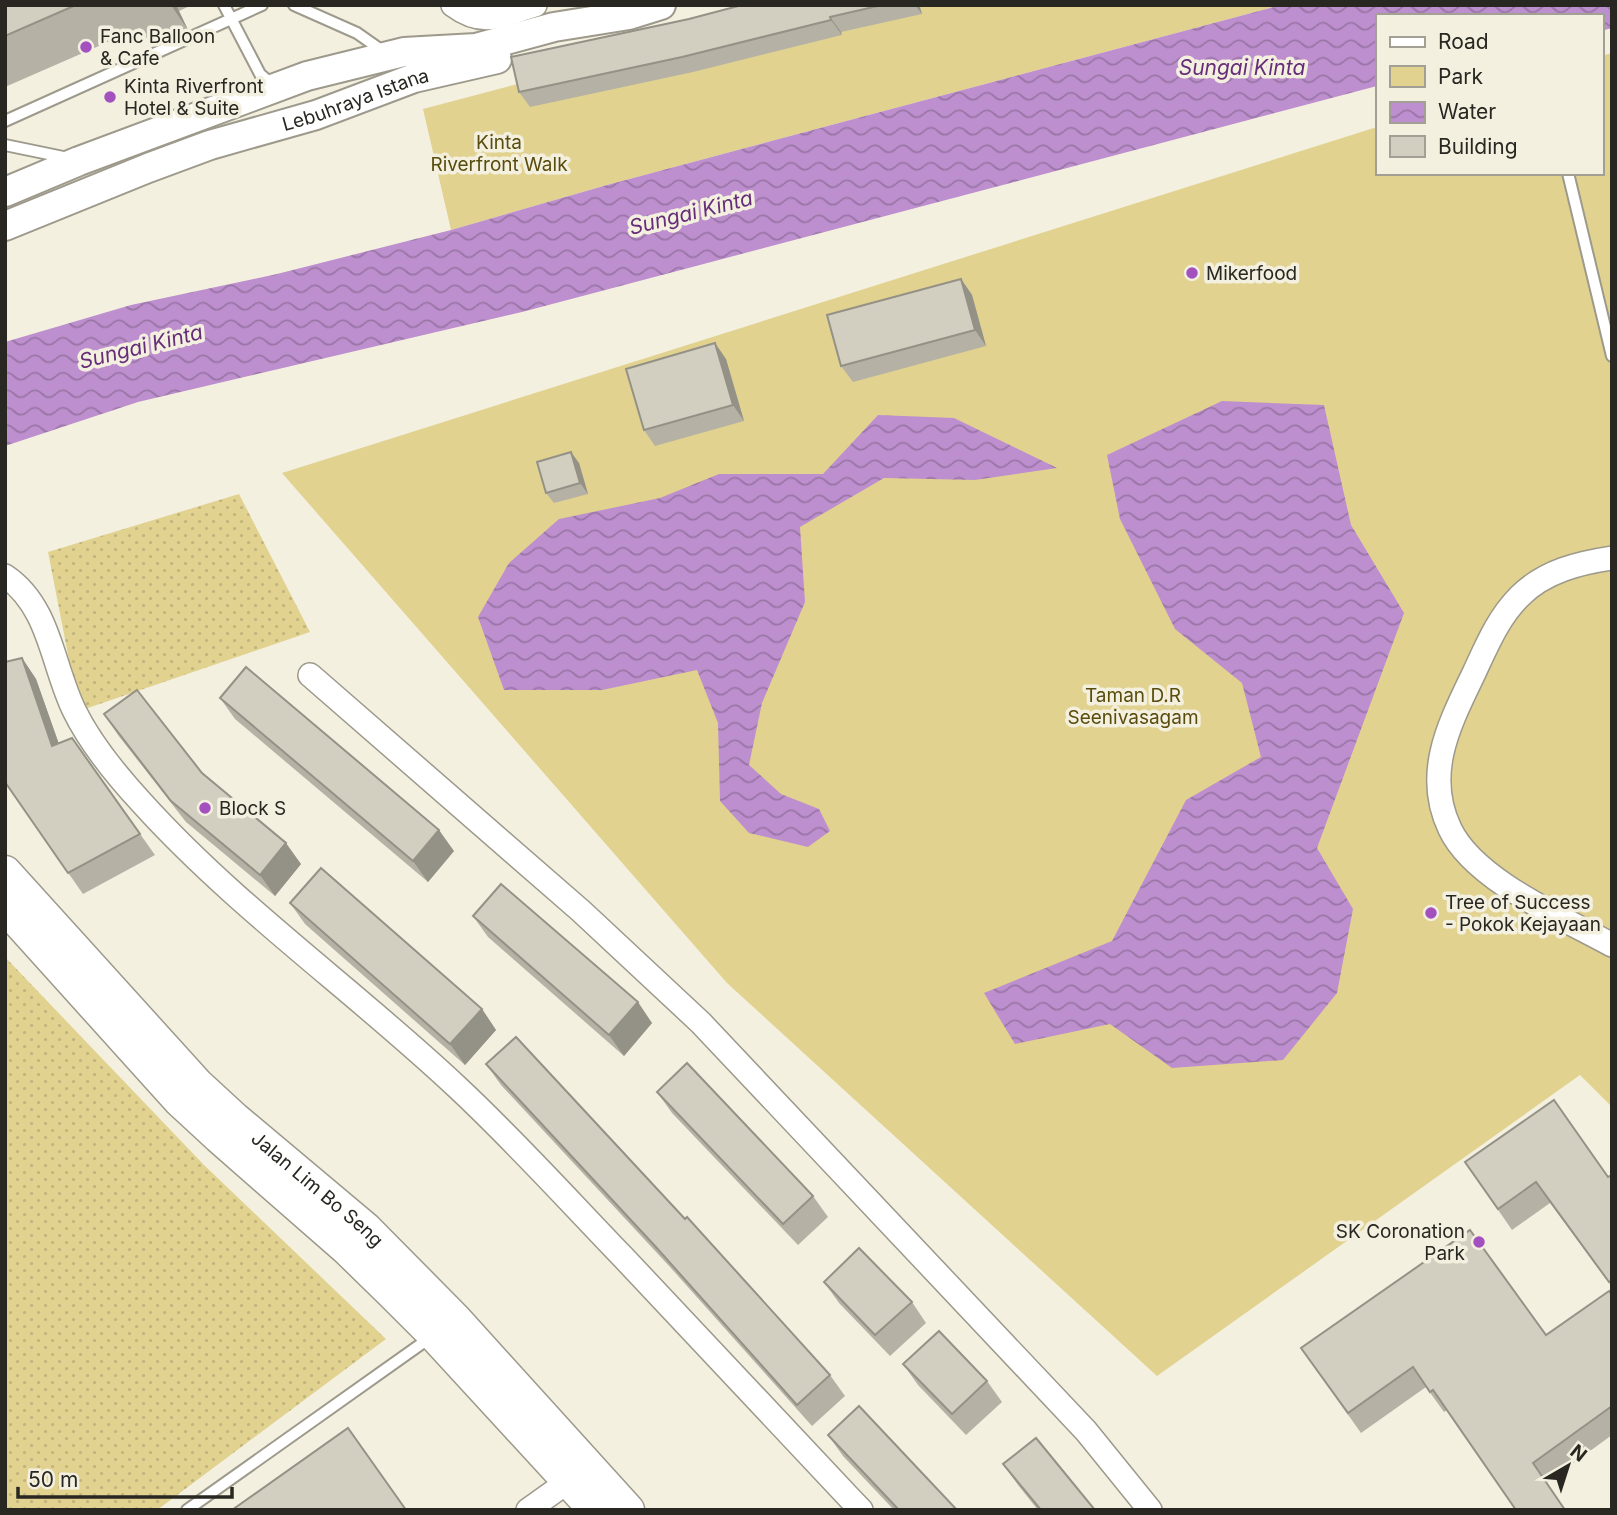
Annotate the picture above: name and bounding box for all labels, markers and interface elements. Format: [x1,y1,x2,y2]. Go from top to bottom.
legend [1376,14,1603,175]
place label: Fanc Balloon & Cafe [100,25,215,70]
text: Road [1438,29,1489,54]
marker: Fanc Balloon & Cafe [78,39,94,55]
water label: Sungai Kinta [1179,55,1305,80]
street label: Lebuhraya Istana [280,64,431,136]
text: Park [1438,64,1483,89]
place label: Kinta Riverfront Hotel & Suite [124,75,264,120]
marker: Kinta Riverfront Hotel & Suite [102,89,118,105]
text: Water [1438,99,1496,124]
park label: Kinta Riverfront Walk [430,131,568,176]
text: Building [1438,134,1518,159]
water label: Sungai Kinta [626,185,755,240]
place label: Mikerfood [1206,262,1297,285]
marker: Mikerfood [1184,265,1200,281]
water label: Sungai Kinta [76,319,205,374]
park label: Taman D.R Seenivasagam [1067,684,1199,729]
place label: Block S [219,797,286,820]
marker: Block S [197,800,213,816]
place label: Tree of Success - Pokok Kejayaan [1445,891,1601,936]
marker: Tree of Success - Pokok Kejayaan [1423,905,1439,921]
street label: Jalan Lim Bo Seng [247,1127,388,1252]
place label: SK Coronation Park [1336,1220,1466,1265]
marker: SK Coronation Park [1471,1234,1487,1250]
north arrow [1533,1431,1603,1501]
text: N [1566,1440,1591,1467]
scale bar [18,1456,231,1500]
text: 50 m [28,1467,78,1492]

